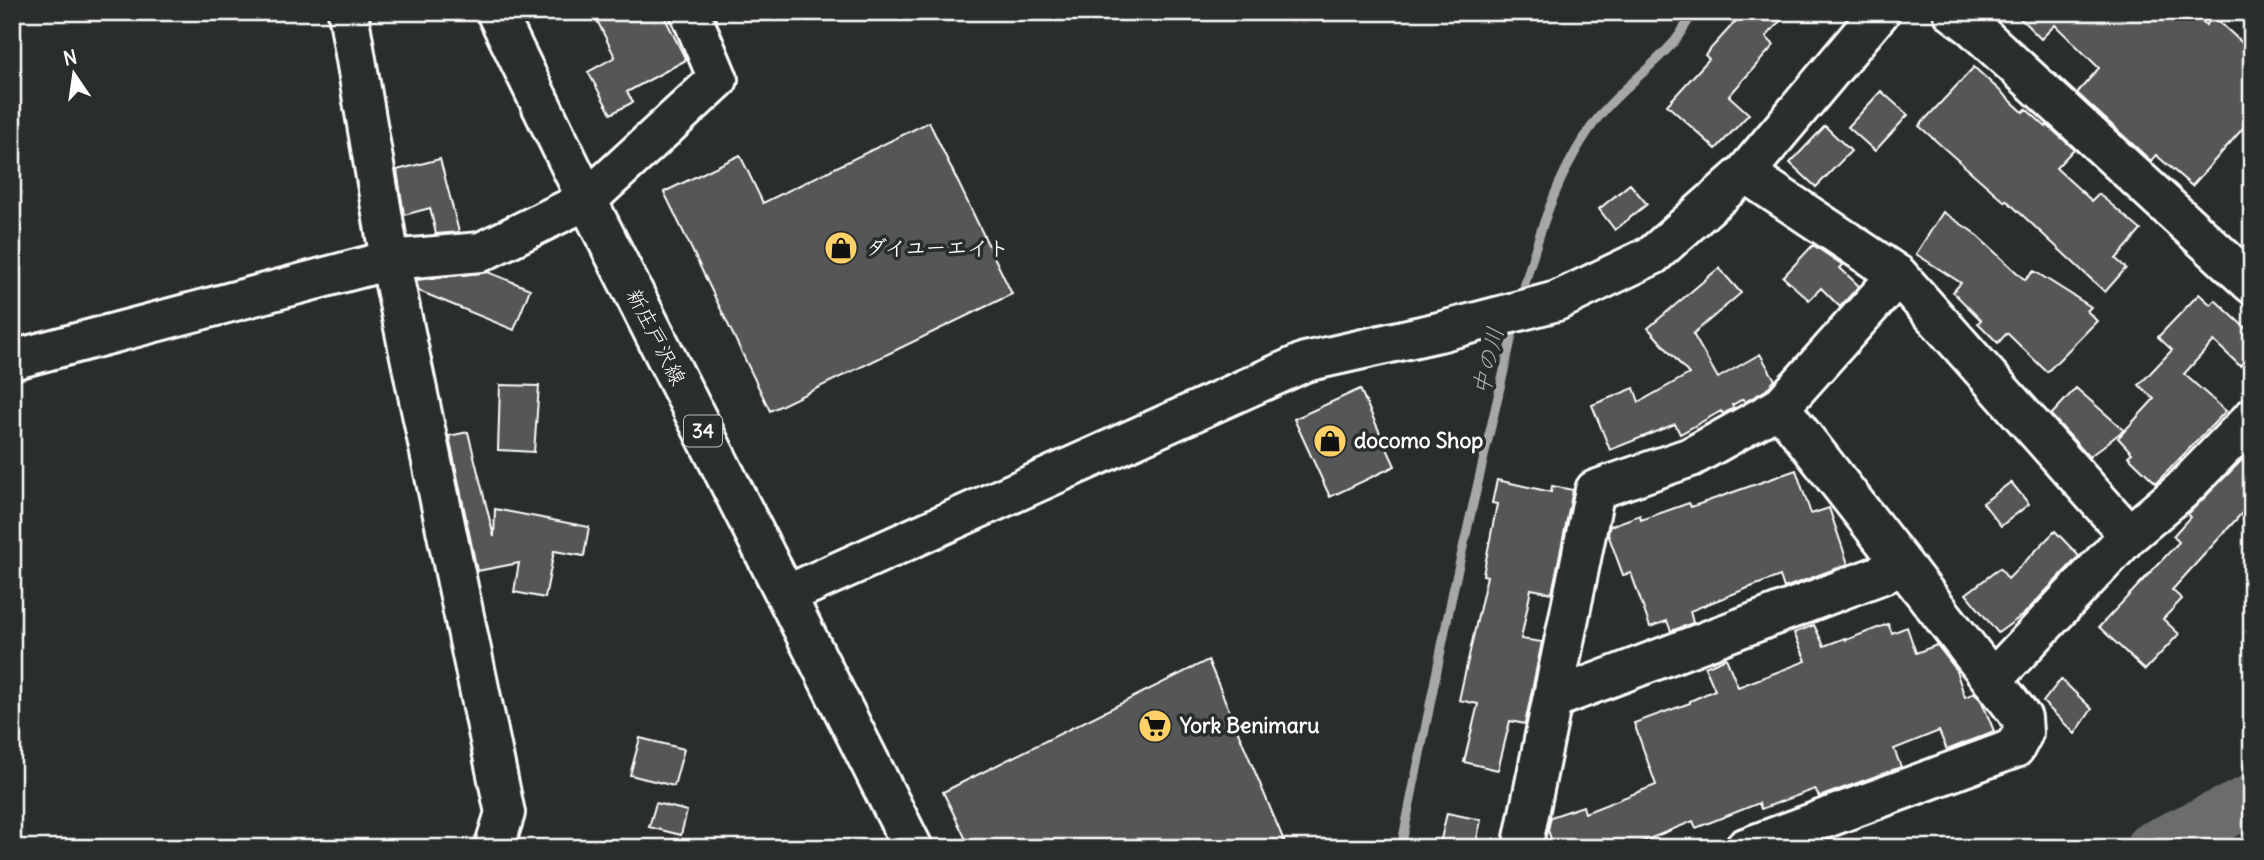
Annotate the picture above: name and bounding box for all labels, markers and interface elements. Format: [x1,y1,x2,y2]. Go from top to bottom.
north arrow [38,38,108,108]
text: N [61,44,79,71]
shop icon: ダイユーエイト [822,229,860,267]
place label: ダイユーエイト [866,234,1009,261]
street label: 新庄戸沢線 [621,284,692,390]
water label: 中の川 [1466,324,1509,398]
road number: 34 [684,416,722,446]
shop icon: docomo Shop [1311,422,1349,460]
place label: docomo Shop [1354,427,1483,454]
supermarket icon: York Benimaru [1136,707,1174,745]
place label: York Benimaru [1179,712,1319,739]

